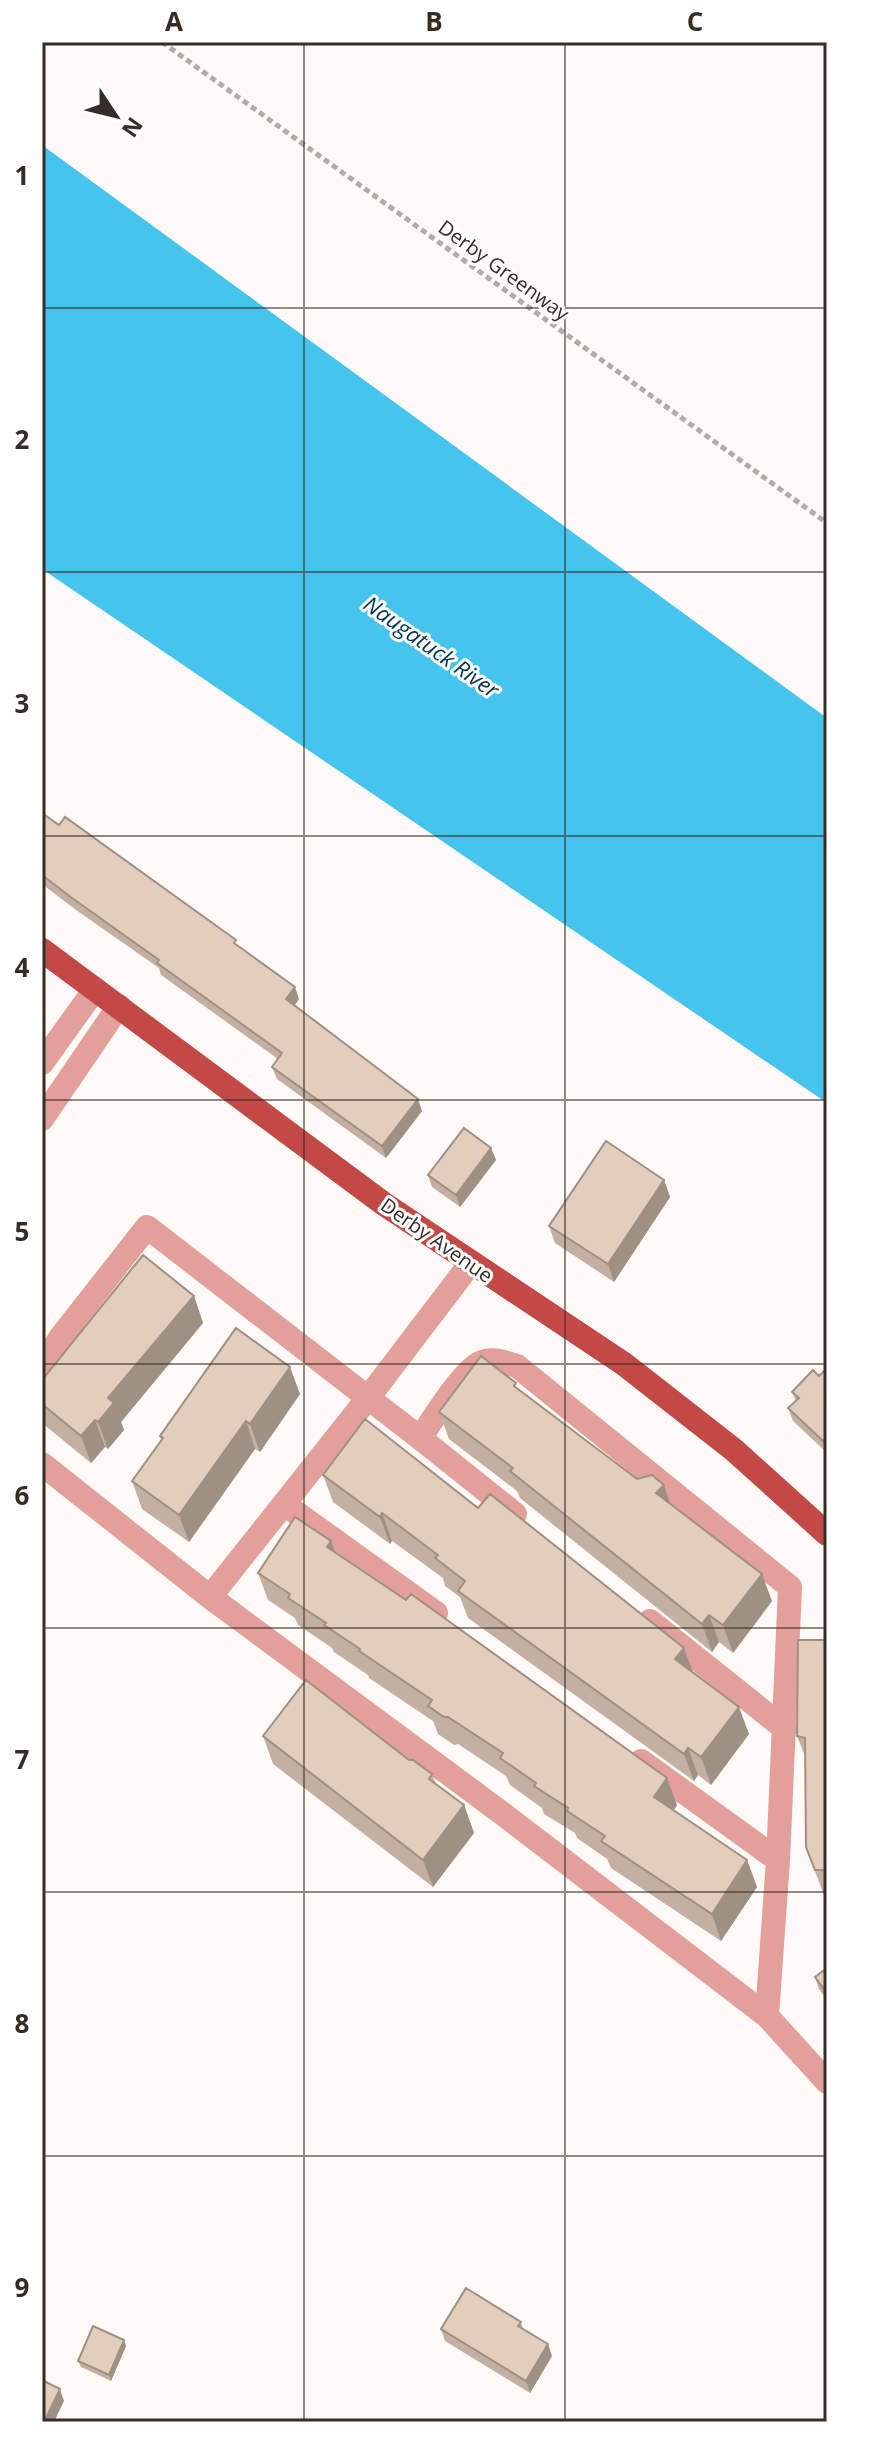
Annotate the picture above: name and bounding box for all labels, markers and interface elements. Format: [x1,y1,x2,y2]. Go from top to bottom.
text: A [165,3,183,39]
text: B [425,3,443,39]
text: C [687,3,703,39]
north arrow [76,76,156,156]
text: N [116,112,151,144]
text: 1 [15,157,29,193]
street label: Derby Greenway [433,213,576,327]
text: 2 [15,421,30,457]
water label: Naugatuck River [358,588,507,705]
text: 3 [15,685,29,721]
text: 4 [15,949,30,985]
street label: Derby Avenue [376,1191,498,1289]
text: 5 [15,1213,29,1249]
text: 6 [15,1477,30,1513]
text: 7 [15,1741,30,1777]
text: 8 [15,2005,29,2041]
text: 9 [15,2269,29,2305]

